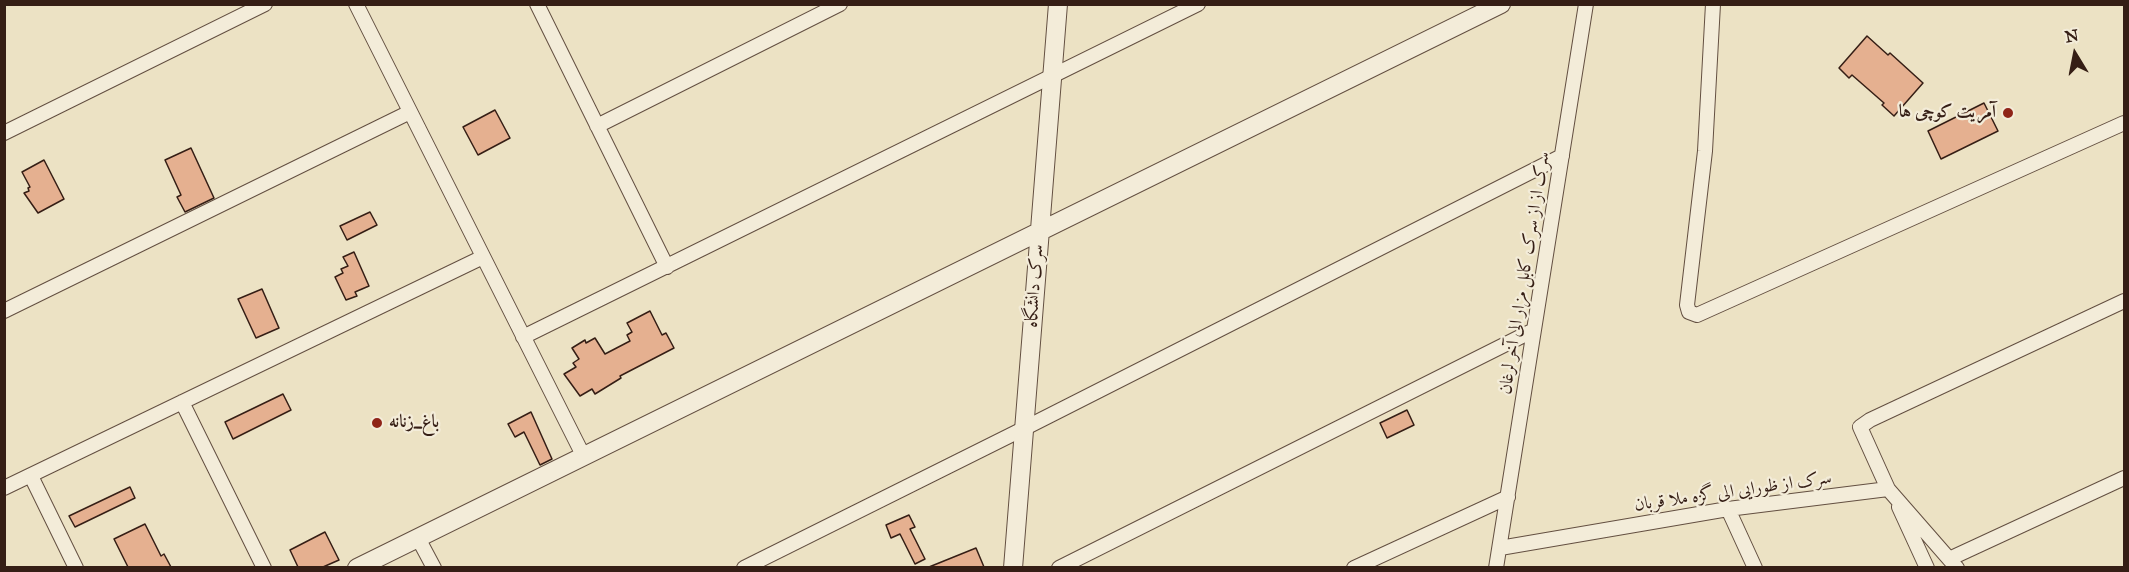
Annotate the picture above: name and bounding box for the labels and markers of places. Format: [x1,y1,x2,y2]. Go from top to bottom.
place label: آمریت کوچی ها [1899,102,1996,124]
marker: آمریت کوچی ها [2001,106,2015,120]
place label: باغ_زنانه [389,412,439,434]
marker: باغ_زنانه [370,416,384,430]

